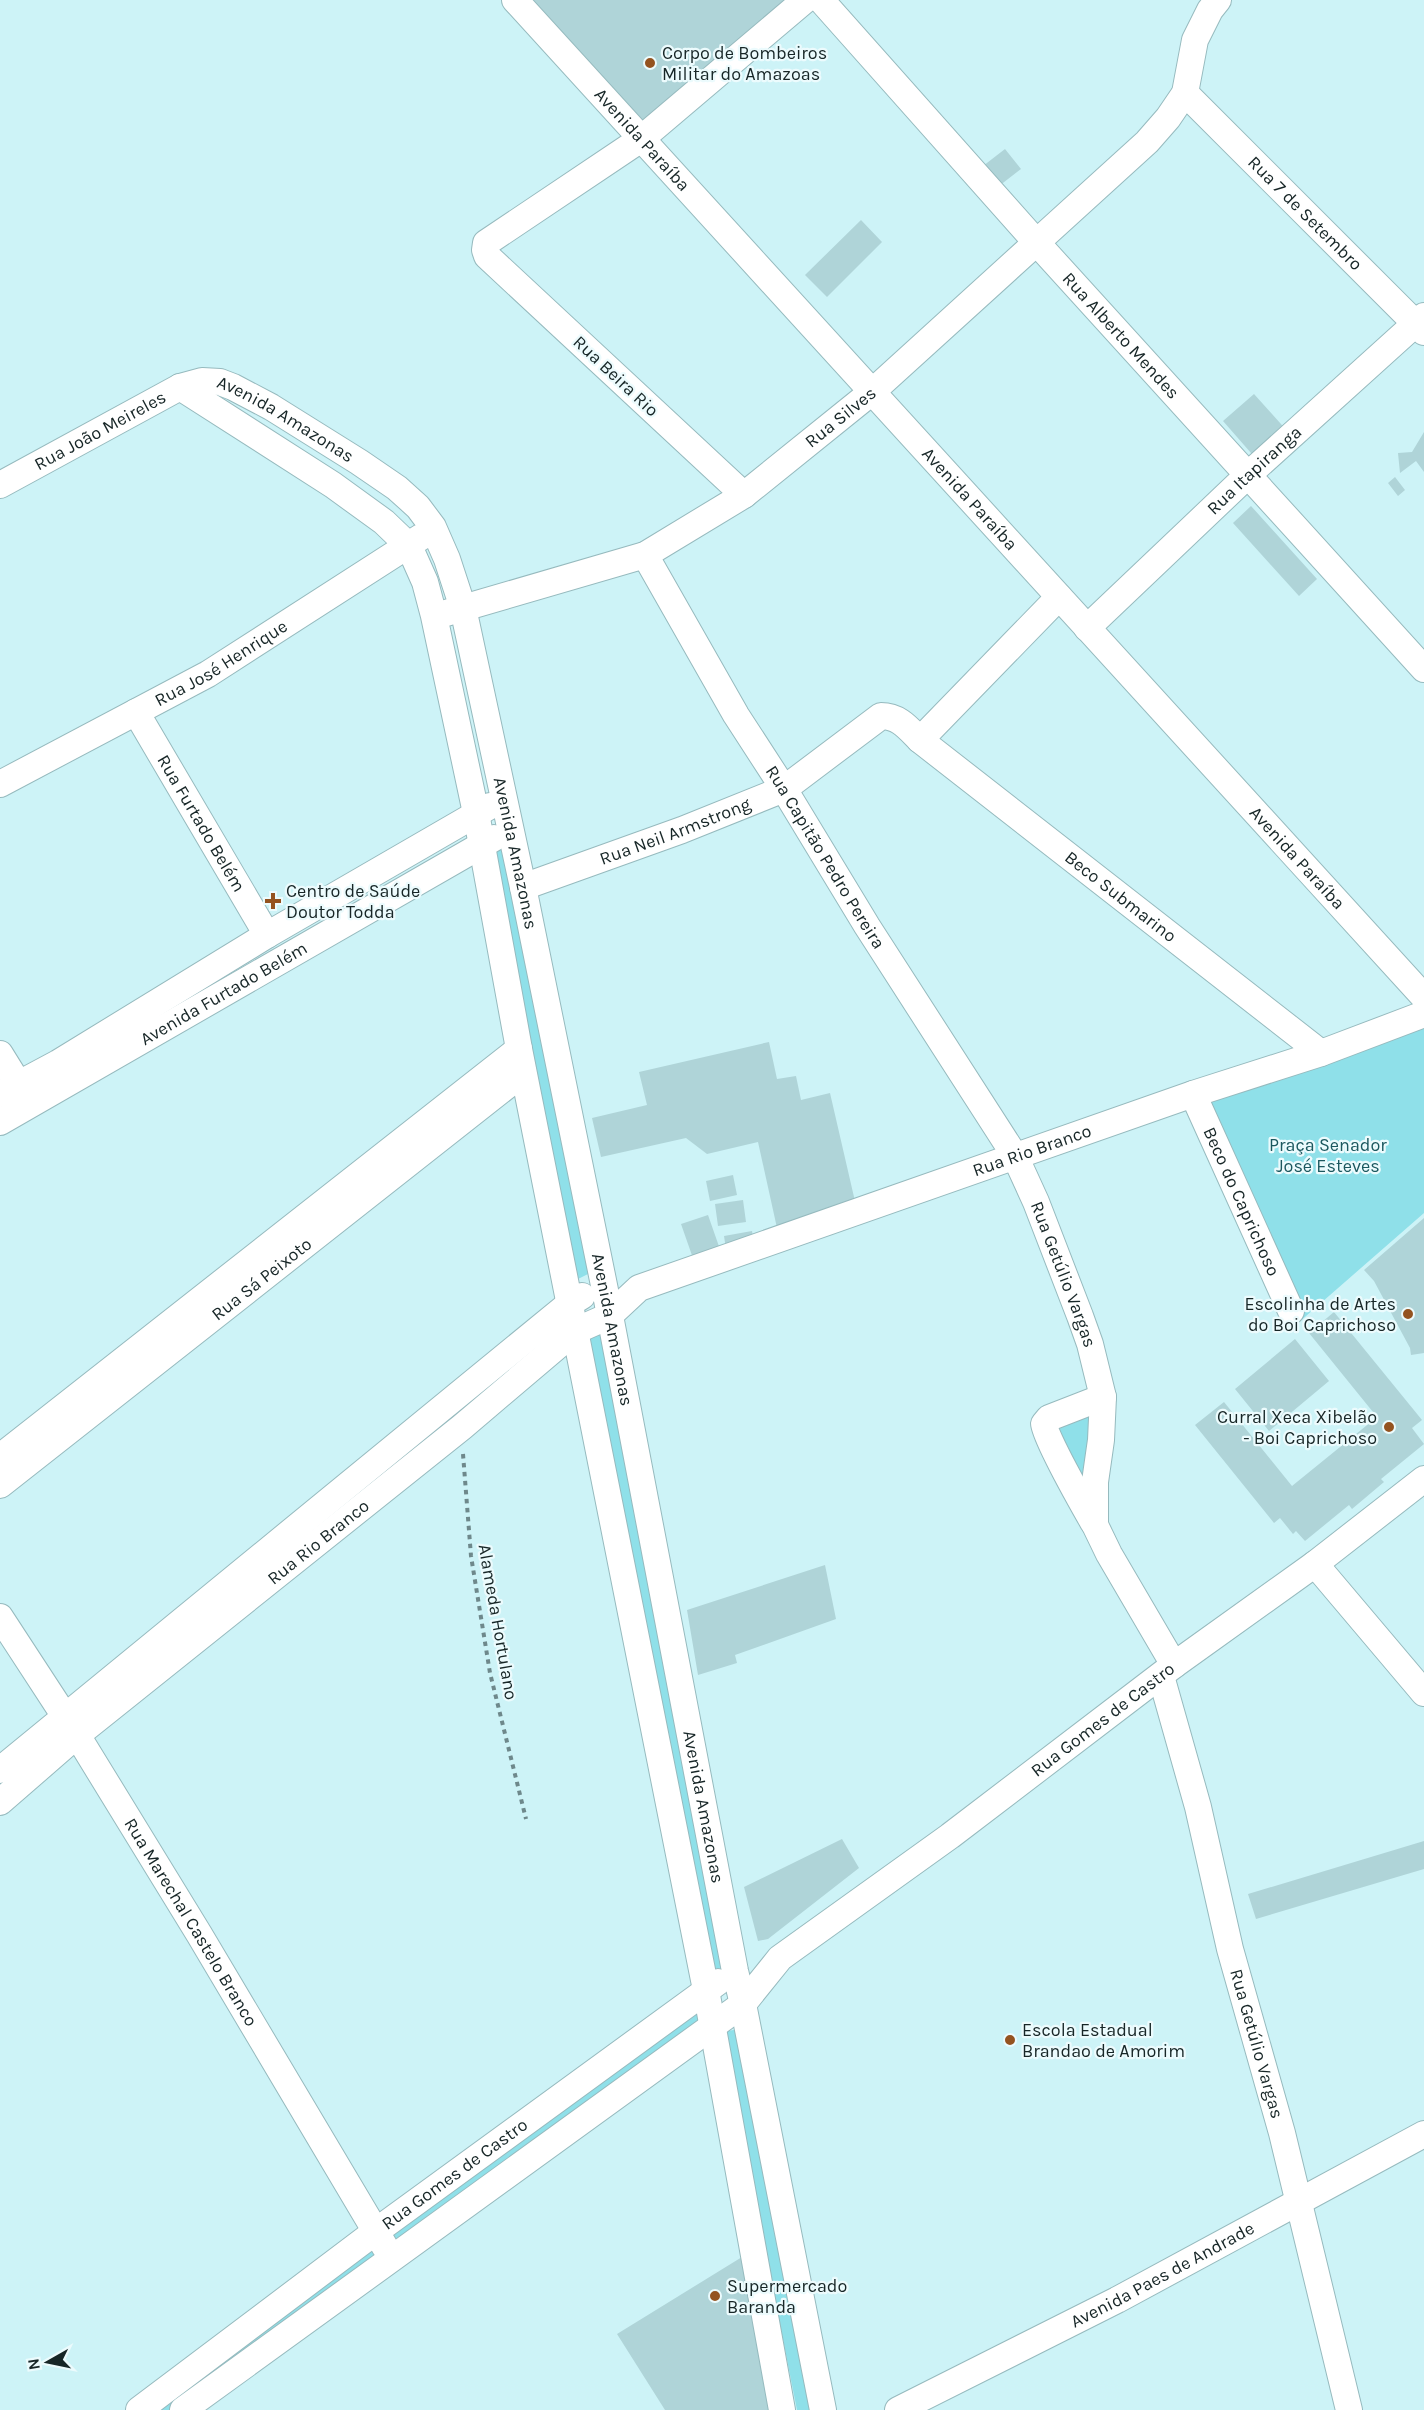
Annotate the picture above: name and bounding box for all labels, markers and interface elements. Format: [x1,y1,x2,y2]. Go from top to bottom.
place label: Corpo de Bombeiros Militar do Amazoas [662,42,827,85]
marker: Corpo de Bombeiros Militar do Amazoas [643,56,657,70]
street label: Avenida Paraíba [590,84,695,196]
street label: Rua 7 de Setembro [1243,151,1367,275]
street label: Rua Alberto Mendes [1058,267,1184,403]
street label: Rua Beira Rio [569,331,663,421]
street label: Avenida Amazonas [214,371,358,467]
street label: Rua Silves [800,382,881,453]
street label: Rua João Meireles [30,386,170,475]
street label: Rua Itapiranga [1202,421,1306,519]
street label: Avenida Paraíba [917,443,1022,555]
street label: Rua José Henrique [151,615,291,711]
street label: Rua Furtado Belém [152,751,250,896]
street label: Rua Capitão Pedro Pereira [761,761,890,953]
street label: Avenida Amazonas [489,775,542,931]
street label: Rua Neil Armstrong [597,793,754,870]
street label: Avenida Paraíba [1245,802,1350,914]
street label: Beco Submarino [1060,846,1181,947]
place label: Centro de Saúde Doutor Todda [286,880,420,923]
marker: Centro de Saúde Doutor Todda [264,892,282,910]
street label: Avenida Furtado Belém [136,937,311,1050]
street label: Rua Rio Branco [970,1119,1094,1181]
street label: Beco do Caprichoso [1198,1123,1285,1280]
park label: Praça Senador José Esteves [1269,1134,1387,1177]
street label: Rua Getúlio Vargas [1026,1198,1101,1350]
street label: Rua Sá Peixoto [207,1233,316,1325]
street label: Avenida Amazonas [587,1251,638,1408]
place label: Escolinha de Artes do Boi Caprichoso [1244,1293,1396,1336]
marker: Escolinha de Artes do Boi Caprichoso [1401,1307,1415,1321]
place label: Curral Xeca Xibelão - Boi Caprichoso [1217,1406,1377,1449]
marker: Curral Xeca Xibelão - Boi Caprichoso [1382,1420,1396,1434]
street label: Rua Rio Branco [263,1495,374,1589]
street label: Alameda Hortulano [473,1542,523,1702]
street label: Rua Gomes de Castro [1026,1658,1179,1781]
street label: Avenida Amazonas [678,1729,729,1885]
street label: Rua Marechal Castelo Branco [119,1814,262,2030]
street label: Rua Getúlio Vargas [1225,1966,1288,2121]
place label: Escola Estadual Brandao de Amorim [1022,2019,1185,2062]
marker: Escola Estadual Brandao de Amorim [1003,2033,1017,2047]
street label: Rua Gomes de Castro [377,2114,532,2235]
street label: Avenida Paes de Andrade [1067,2217,1258,2332]
place label: Supermercado Baranda [727,2275,847,2318]
marker: Supermercado Baranda [708,2289,722,2303]
north arrow [18,2332,78,2392]
text: N [23,2357,44,2371]

